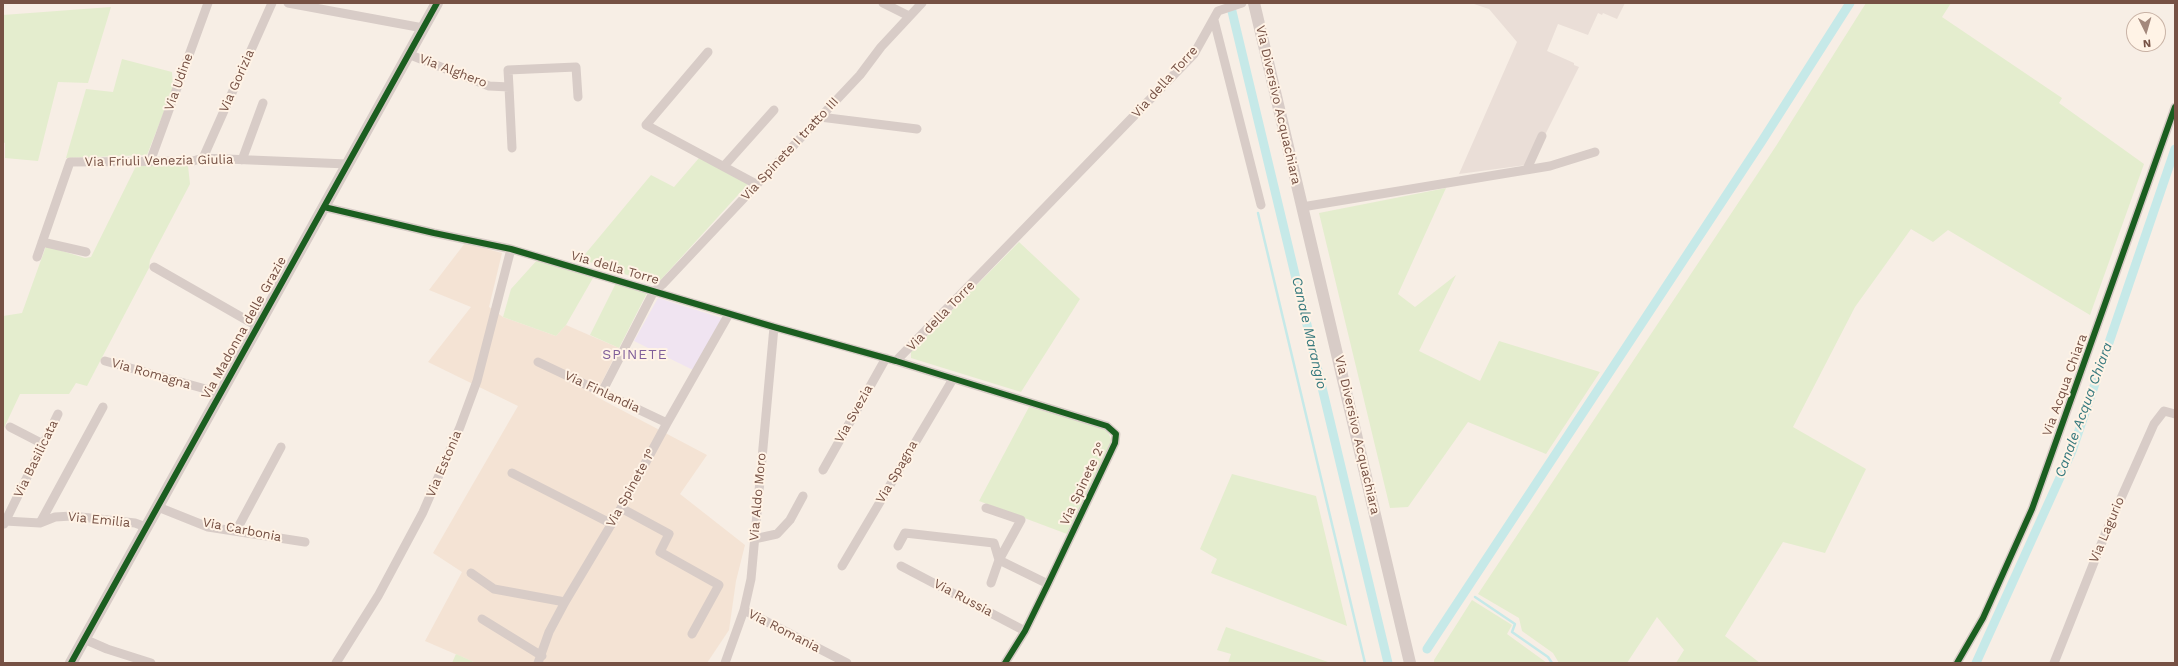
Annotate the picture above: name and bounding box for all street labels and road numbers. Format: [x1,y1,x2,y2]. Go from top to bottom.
street label: Via Diversivo Acquachiara [1252,24,1304,186]
street label: Via della Torre [1129,43,1201,121]
street label: Via Gorizia [216,47,258,115]
street label: Via Udine [161,51,197,113]
street label: Via Alghero [417,51,489,91]
street label: Via Spinete I tratto III [738,94,842,204]
street label: Via Friuli Venezia Giulia [85,152,233,170]
street label: Via della Torre [569,248,661,288]
street label: Via Madonna delle Grazie [198,254,290,402]
street label: Via della Torre [904,278,978,354]
street label: Via Acqua Chiara [2039,332,2091,438]
street label: Via Diversivo Acquachiara [1331,354,1383,516]
street label: Via Romagna [109,355,193,393]
street label: Via Finlandia [562,368,642,416]
street label: Via Svezia [832,382,876,446]
street label: Via Basilicata [10,418,62,500]
street label: Via Estonia [423,428,465,500]
street label: Via Spagna [873,438,921,506]
street label: Via Spinete 2° [1057,440,1109,528]
street label: Via Spinete 1° [603,446,659,530]
street label: Via Aldo Moro [746,452,770,542]
street label: Via Lagurio [2086,495,2128,565]
street label: Via Emilia [67,509,131,531]
street label: Via Carbonia [201,515,283,545]
street label: Via Russia [931,576,995,620]
street label: Via Romania [745,606,823,656]

